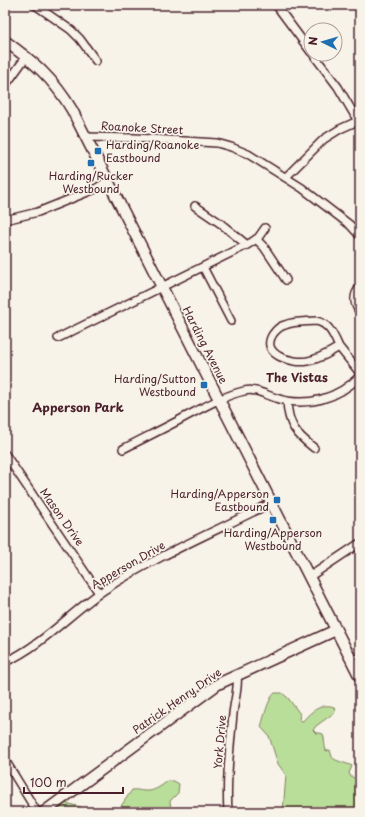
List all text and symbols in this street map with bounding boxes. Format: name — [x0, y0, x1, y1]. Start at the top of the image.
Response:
north arrow — [303, 22, 343, 62]
text: N — [304, 36, 321, 46]
street label: Roanoke Street — [100, 117, 184, 138]
place label: Harding/Roanoke Eastbound — [106, 136, 200, 166]
marker: Harding/Roanoke Eastbound — [93, 146, 103, 156]
marker: Harding/Rucker Westbound — [86, 158, 96, 168]
place label: Harding/Rucker Westbound — [49, 167, 134, 197]
street label: Harding Avenue — [179, 303, 232, 386]
district label: The Vistas — [266, 368, 328, 386]
place label: Harding/Sutton Westbound — [114, 370, 196, 400]
marker: Harding/Sutton Westbound — [199, 380, 209, 390]
district label: Apperson Park — [32, 398, 124, 416]
street label: Mason Drive — [36, 484, 89, 549]
place label: Harding/Apperson Eastbound — [171, 485, 269, 515]
marker: Harding/Apperson Eastbound — [272, 495, 282, 505]
marker: Harding/Apperson Westbound — [268, 515, 278, 525]
place label: Harding/Apperson Westbound — [224, 524, 322, 554]
street label: Apperson Drive — [87, 536, 168, 593]
street label: Patrick Henry Drive — [129, 664, 225, 738]
street label: York Drive — [209, 714, 230, 770]
scale bar — [24, 769, 123, 795]
text: 100 m — [30, 773, 67, 791]

